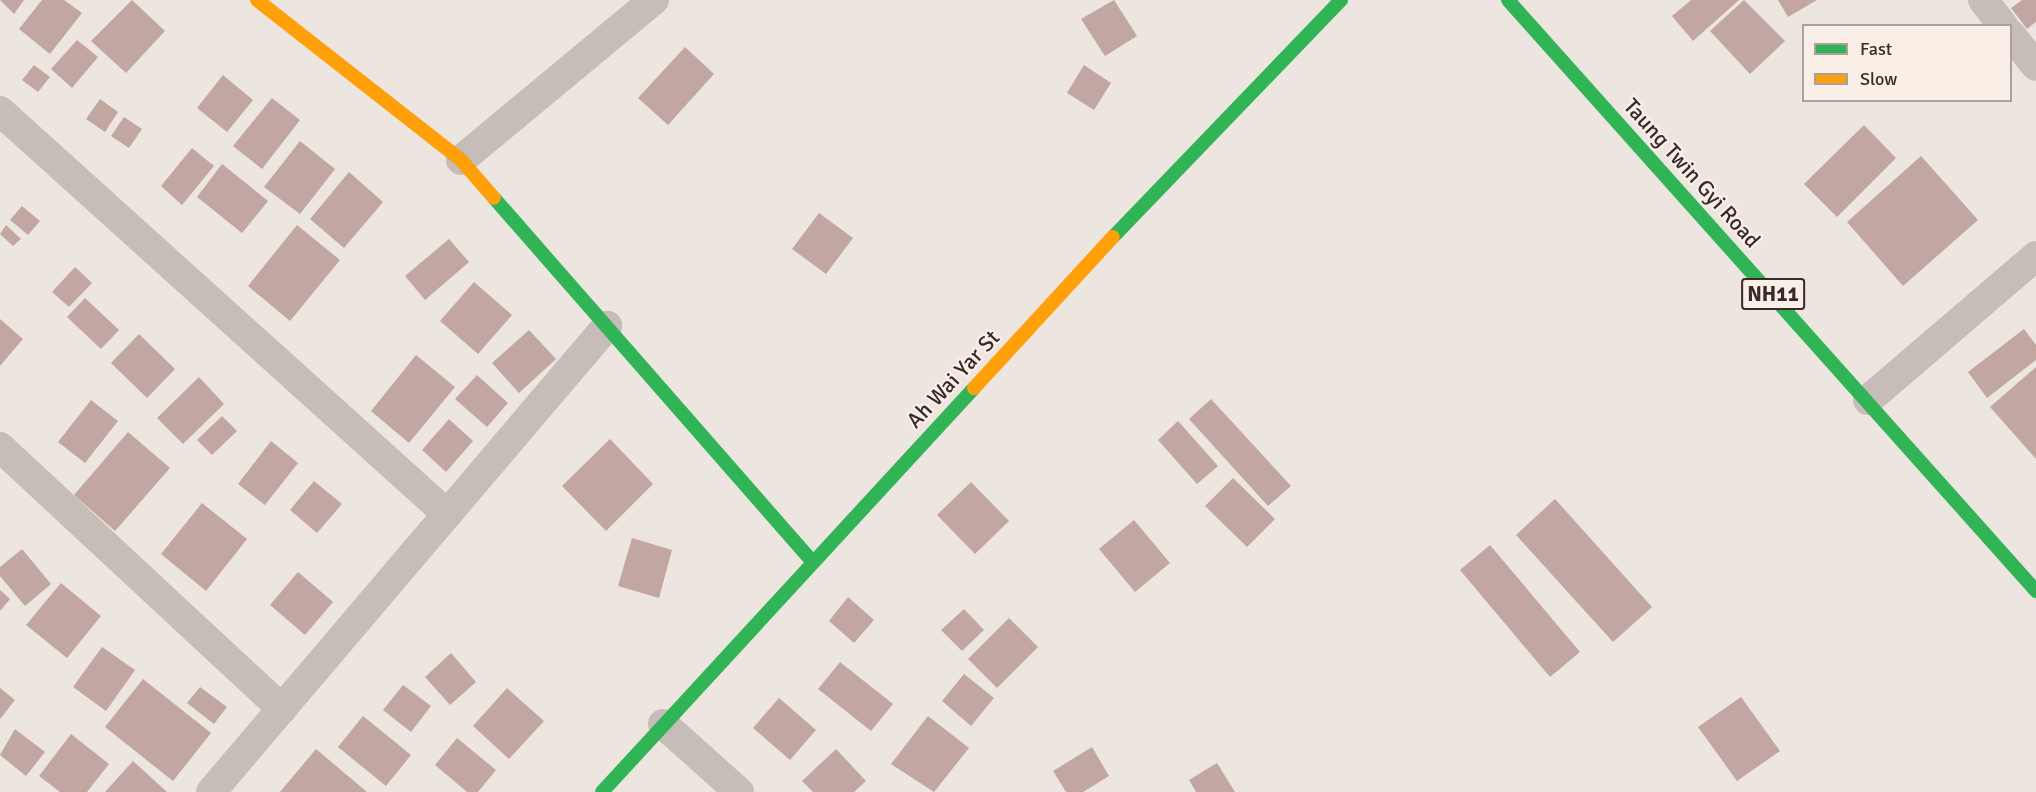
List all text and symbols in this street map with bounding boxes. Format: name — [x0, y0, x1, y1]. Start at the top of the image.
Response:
legend — [1802, 24, 2012, 102]
text: Fast — [1860, 38, 1892, 60]
text: Slow — [1860, 68, 1897, 90]
street label: Taung Twin Gyi Road — [1618, 93, 1766, 253]
road number: NH11 — [1740, 276, 1806, 312]
street label: Ah Wai Yar St — [901, 325, 1005, 433]

